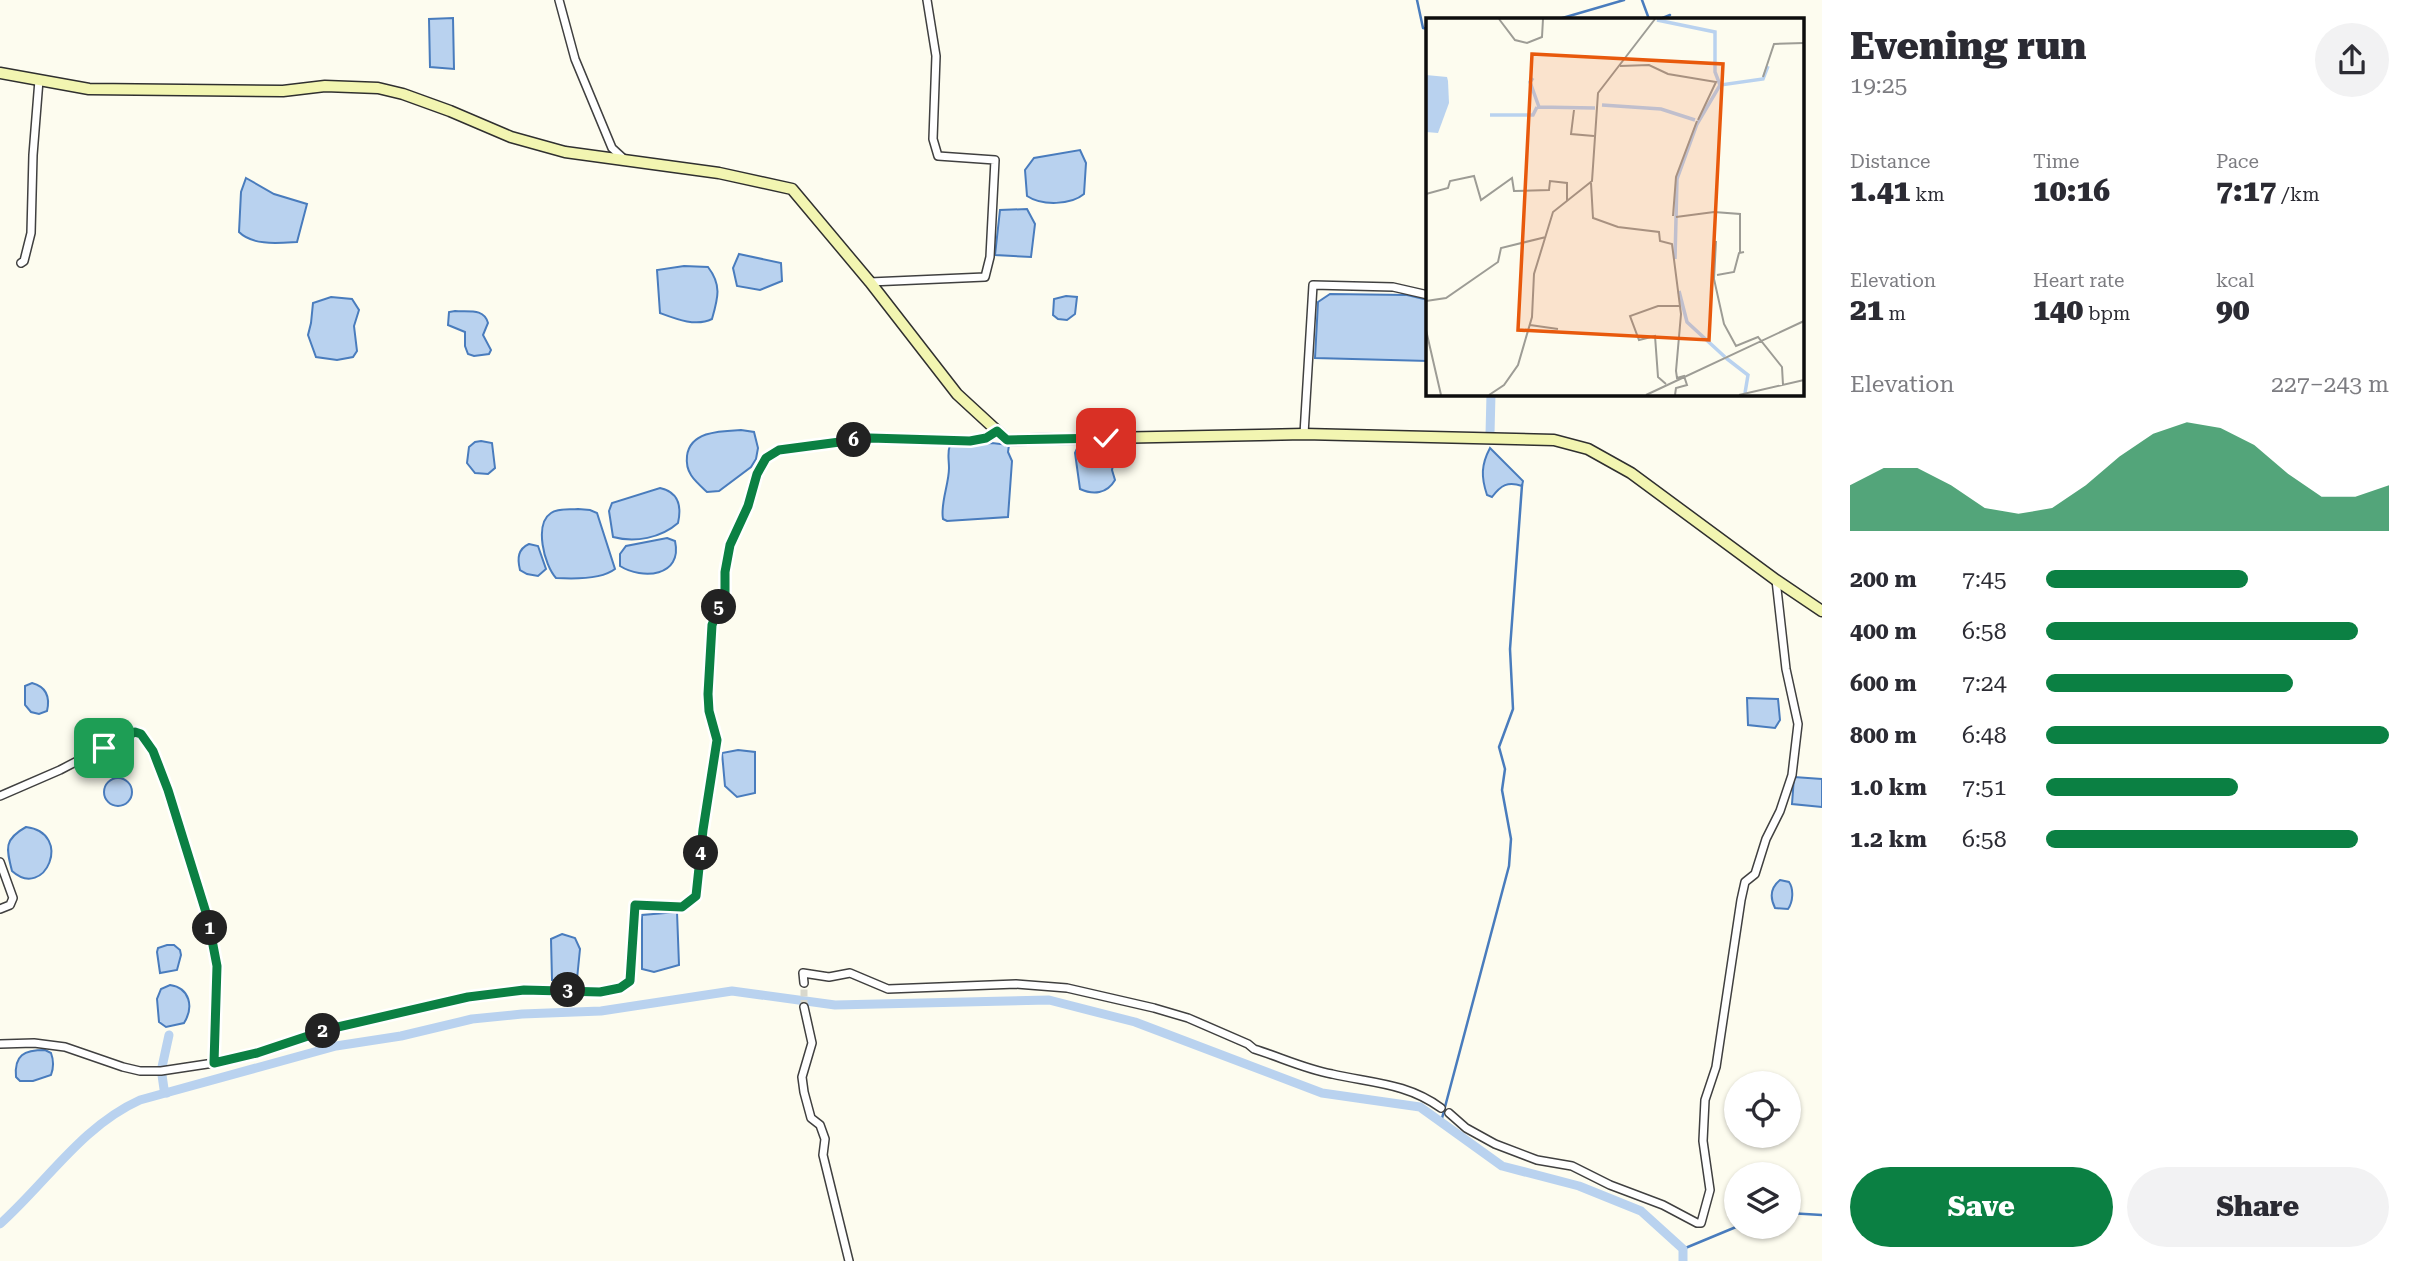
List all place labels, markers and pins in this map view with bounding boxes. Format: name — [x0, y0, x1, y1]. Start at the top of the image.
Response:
pin — [1076, 408, 1136, 468]
pin: 6 — [836, 422, 872, 458]
pin: 5 — [702, 590, 736, 624]
pin — [74, 718, 134, 778]
pin: 4 — [684, 836, 718, 870]
pin: 1 — [192, 911, 228, 946]
pin: 3 — [550, 972, 586, 1007]
pin: 2 — [306, 1014, 340, 1048]

